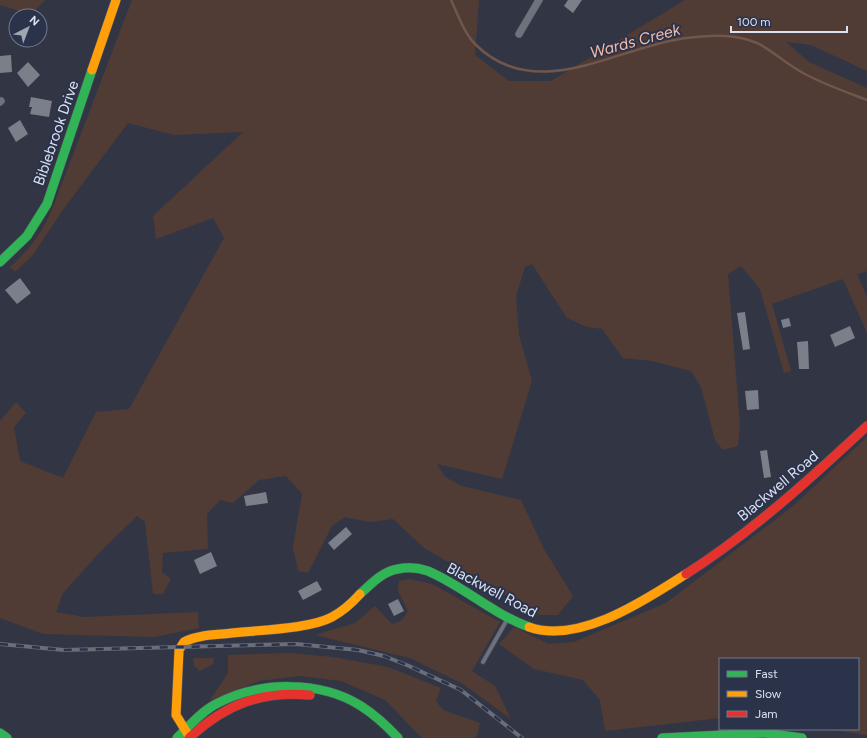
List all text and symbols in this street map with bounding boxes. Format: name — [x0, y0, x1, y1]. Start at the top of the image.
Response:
north arrow — [8, 8, 48, 48]
scale bar — [731, 8, 847, 34]
text: N — [27, 13, 42, 29]
text: 100 m — [737, 15, 771, 29]
water label: Wards Creek — [588, 20, 683, 62]
street label: Biblebrook Drive — [30, 78, 82, 188]
street label: Blackwell Road — [734, 447, 822, 525]
street label: Blackwell Road — [444, 559, 540, 621]
legend — [719, 658, 859, 730]
text: Fast — [755, 667, 778, 681]
text: Slow — [755, 687, 782, 701]
text: Jam — [755, 707, 778, 721]

